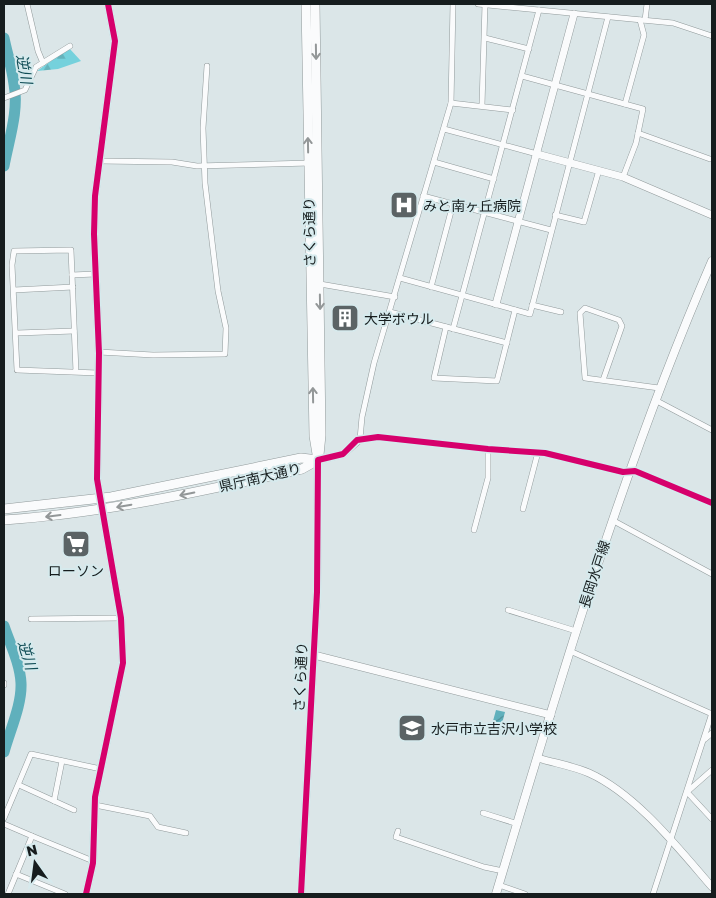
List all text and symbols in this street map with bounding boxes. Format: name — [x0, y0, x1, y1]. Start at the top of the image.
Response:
one-way arrow — [311, 44, 321, 60]
water label: 逆川 — [14, 53, 37, 87]
one-way arrow — [303, 137, 313, 153]
hospital icon: みと南ヶ丘病院 — [389, 190, 419, 220]
street label: さくら通り — [300, 197, 318, 267]
place label: みと南ヶ丘病院 — [423, 197, 521, 214]
one-way arrow — [315, 294, 325, 310]
building icon: 大学ボウル — [330, 303, 360, 333]
place label: 大学ボウル — [364, 310, 434, 327]
one-way arrow — [308, 387, 317, 403]
street label: 県庁南大通り — [217, 459, 303, 495]
one-way arrow — [179, 490, 195, 499]
one-way arrow — [116, 502, 132, 512]
one-way arrow — [45, 511, 61, 521]
supermarket icon: ローソン — [61, 529, 91, 559]
street label: 長岡水戸線 — [575, 538, 613, 610]
place label: ローソン — [48, 562, 104, 579]
water label: 逆川 — [15, 638, 42, 674]
street label: さくら通り — [290, 642, 310, 712]
school or university icon: 水戸市立吉沢小学校 — [397, 713, 427, 743]
place label: 水戸市立吉沢小学校 — [431, 720, 557, 737]
north arrow — [10, 838, 60, 888]
text: N — [25, 840, 39, 859]

